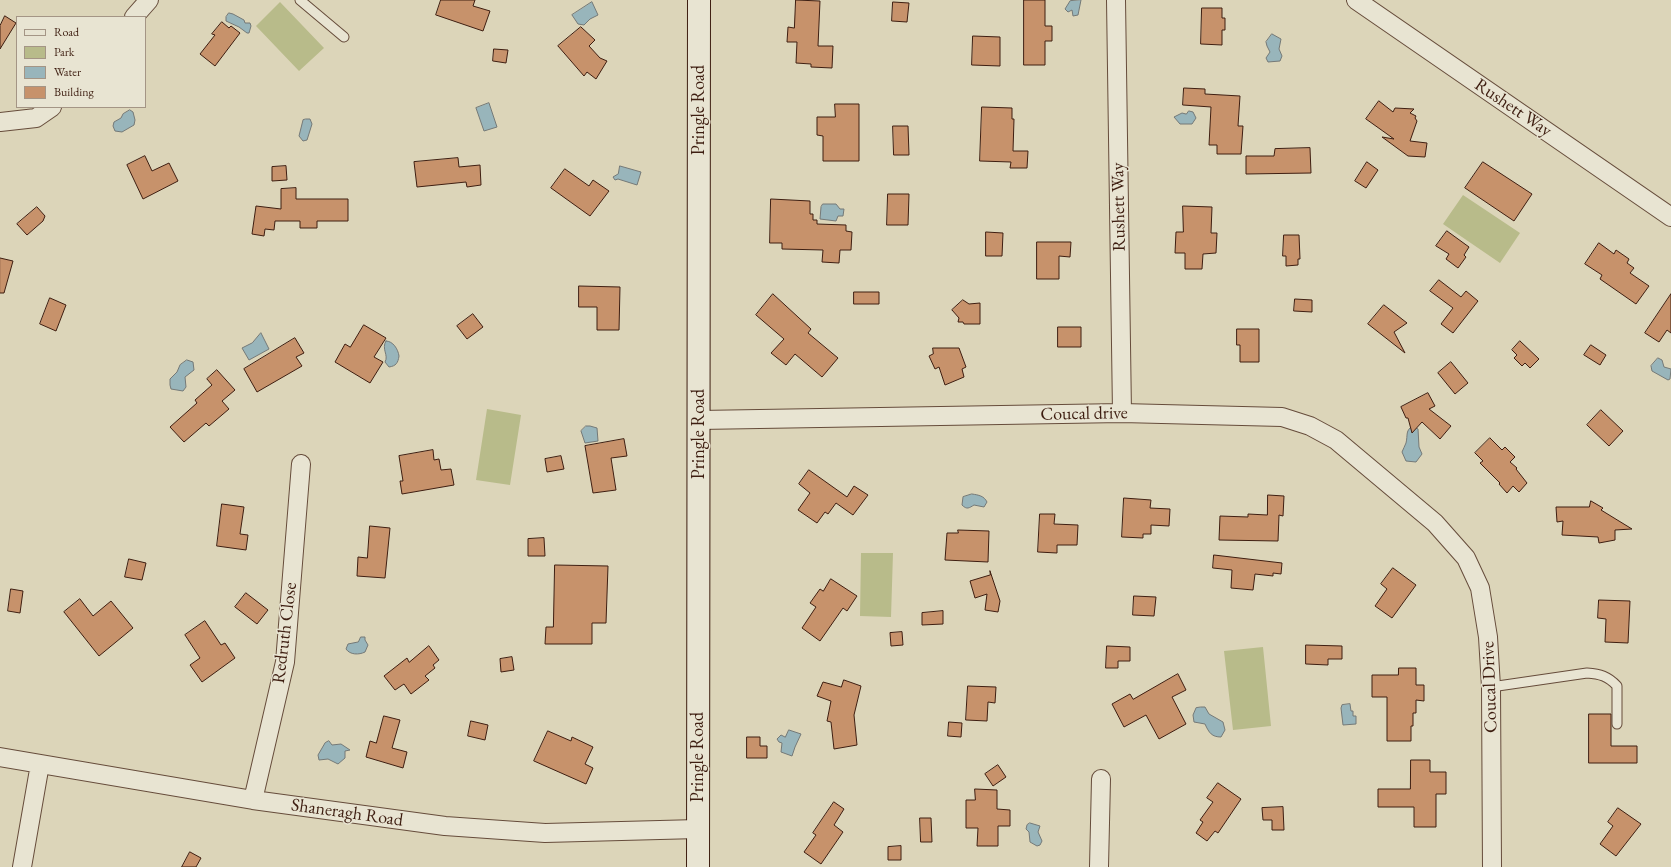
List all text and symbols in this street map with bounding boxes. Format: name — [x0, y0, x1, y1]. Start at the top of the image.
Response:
legend — [16, 16, 146, 108]
text: Road — [54, 24, 79, 40]
text: Park — [54, 44, 74, 60]
text: Water — [54, 64, 81, 80]
street label: Pringle Road — [688, 65, 710, 155]
street label: Rushett Way — [1470, 74, 1556, 142]
text: Building — [54, 84, 94, 100]
street label: Rushett Way — [1107, 162, 1131, 252]
street label: Pringle Road — [688, 389, 710, 479]
street label: Coucal drive — [1040, 402, 1128, 426]
street label: Redruth Close — [268, 581, 302, 685]
street label: Coucal Drive — [1478, 641, 1502, 733]
street label: Pringle Road — [687, 712, 709, 802]
street label: Shaneragh Road — [290, 794, 404, 832]

